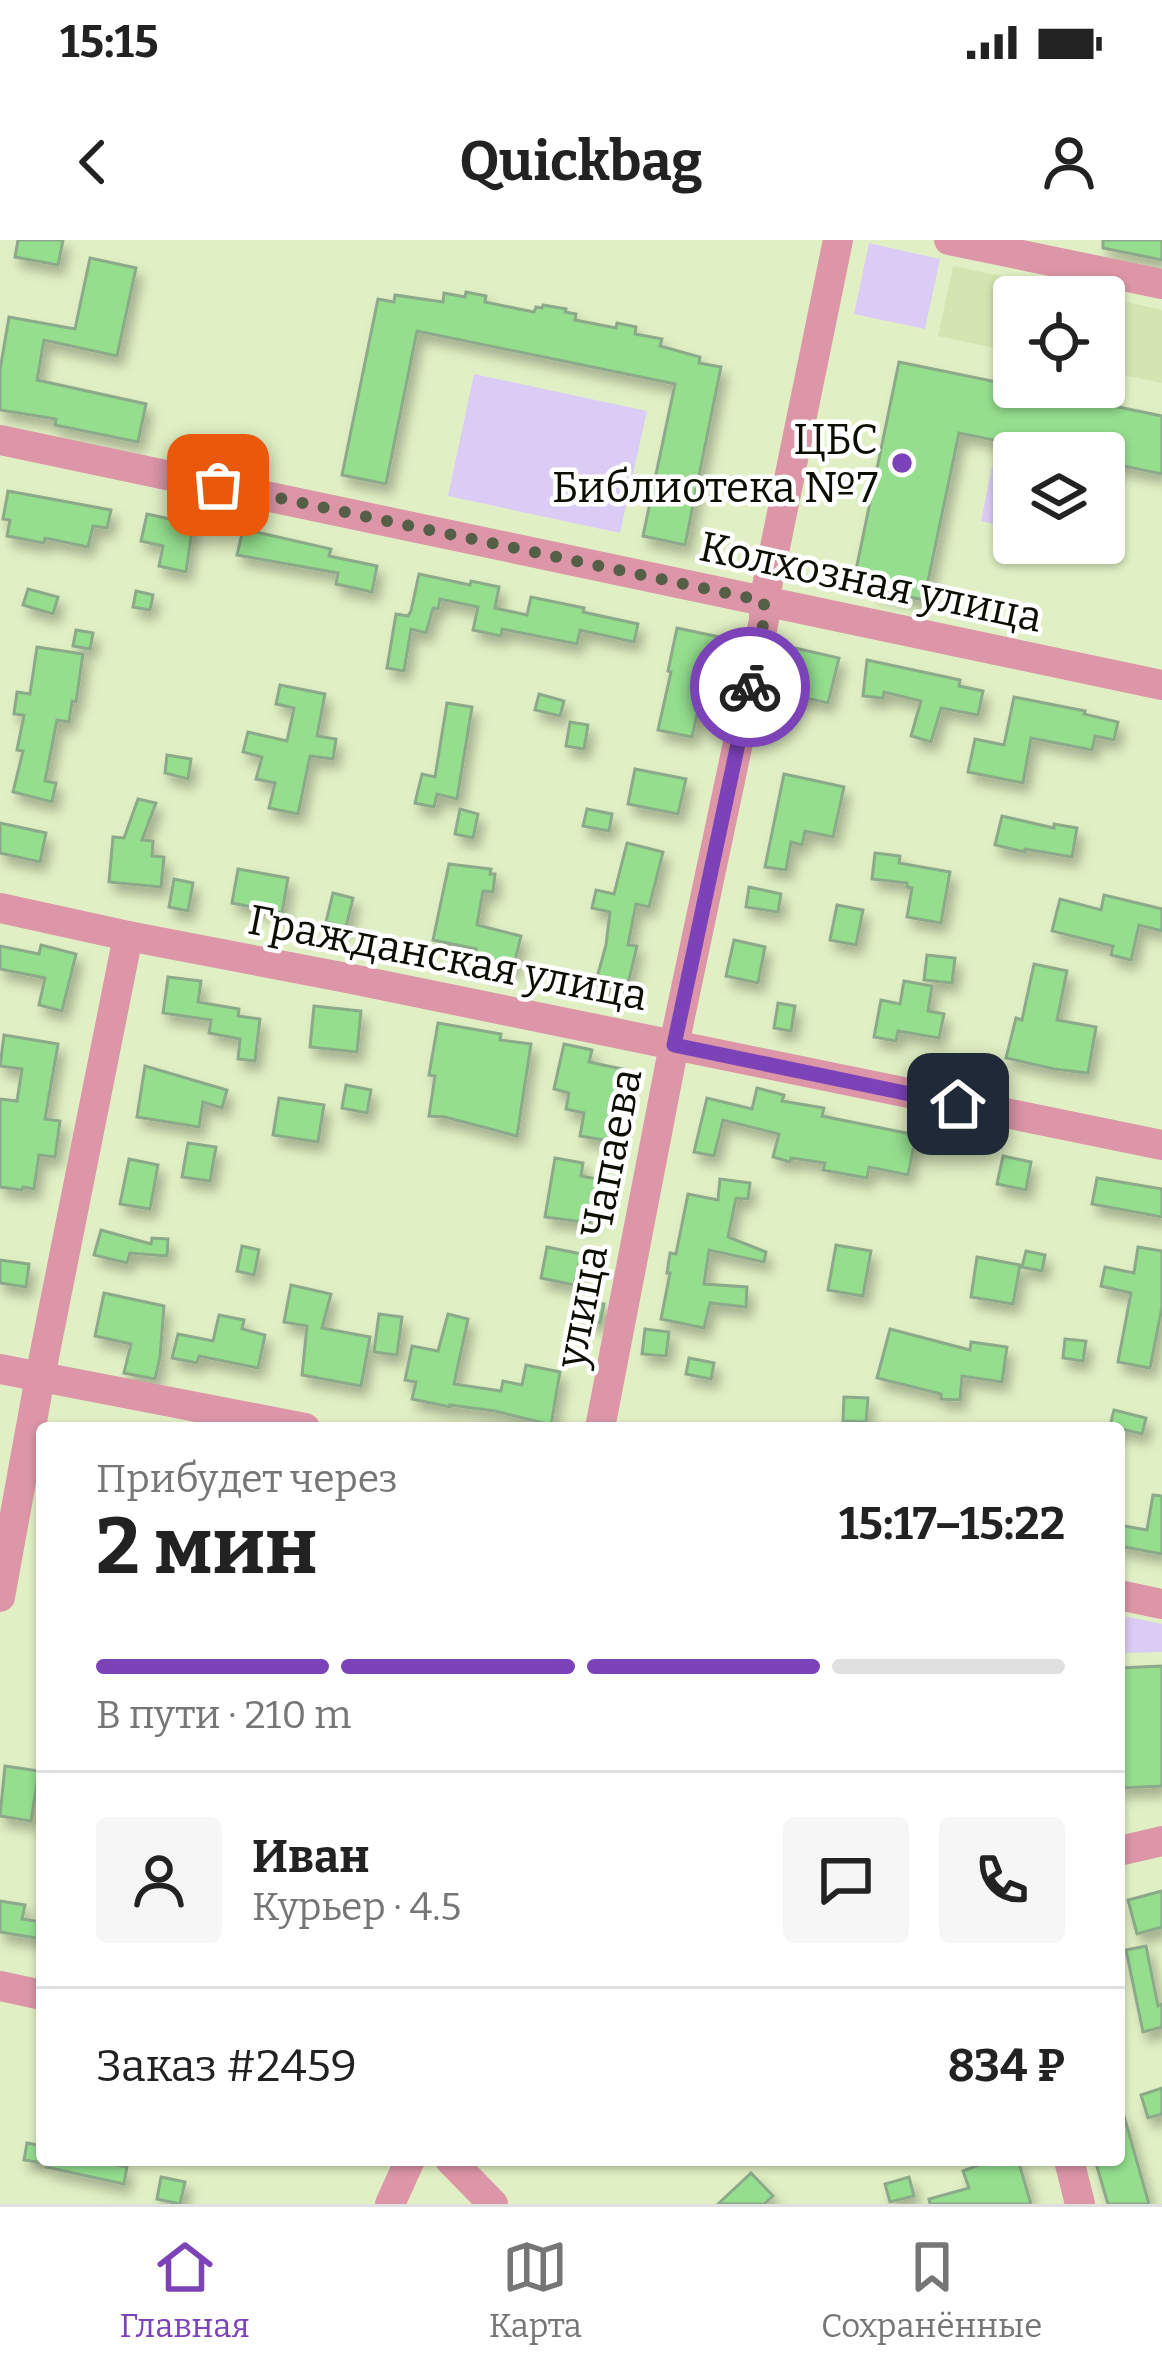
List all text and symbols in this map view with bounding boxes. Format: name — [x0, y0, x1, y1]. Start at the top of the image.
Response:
text: 15:15 — [60, 15, 159, 69]
icon: back — [60, 129, 126, 195]
icon: person — [1036, 129, 1102, 195]
text: Quickbag — [459, 130, 703, 194]
map controls — [993, 276, 1125, 564]
button: locate — [993, 276, 1125, 408]
place label: ЦБС Библиотека №7 — [552, 415, 878, 513]
button: layers — [993, 432, 1125, 564]
pin — [167, 434, 269, 536]
marker: ЦБС Библиотека №7 — [889, 450, 915, 476]
icon: bag — [185, 452, 251, 518]
street label: Колхозная улица — [695, 521, 1047, 643]
courier — [690, 627, 810, 747]
icon: bike — [717, 654, 783, 720]
street label: Гражданская улица — [244, 895, 651, 1021]
pin — [907, 1053, 1009, 1155]
street label: улица Чапаева — [545, 1064, 653, 1373]
icon: home — [925, 1071, 991, 1137]
text: Прибудет через — [96, 1456, 398, 1502]
text: 15:17–15:22 — [839, 1497, 1065, 1551]
text: 2 мин — [96, 1500, 317, 1594]
text: В пути · 210 m — [96, 1692, 351, 1738]
button: person — [96, 1817, 222, 1943]
button: chat — [783, 1817, 909, 1943]
button: phone — [939, 1817, 1065, 1943]
text: Иван — [252, 1830, 370, 1884]
text: Курьер · 4.5 — [252, 1884, 461, 1930]
text: Заказ #2459 — [96, 2039, 357, 2093]
text: 834 ₽ — [948, 2039, 1065, 2093]
tab: Главная — [120, 2234, 250, 2346]
tab: Карта — [489, 2234, 582, 2346]
tab: Сохранённые — [821, 2234, 1042, 2346]

